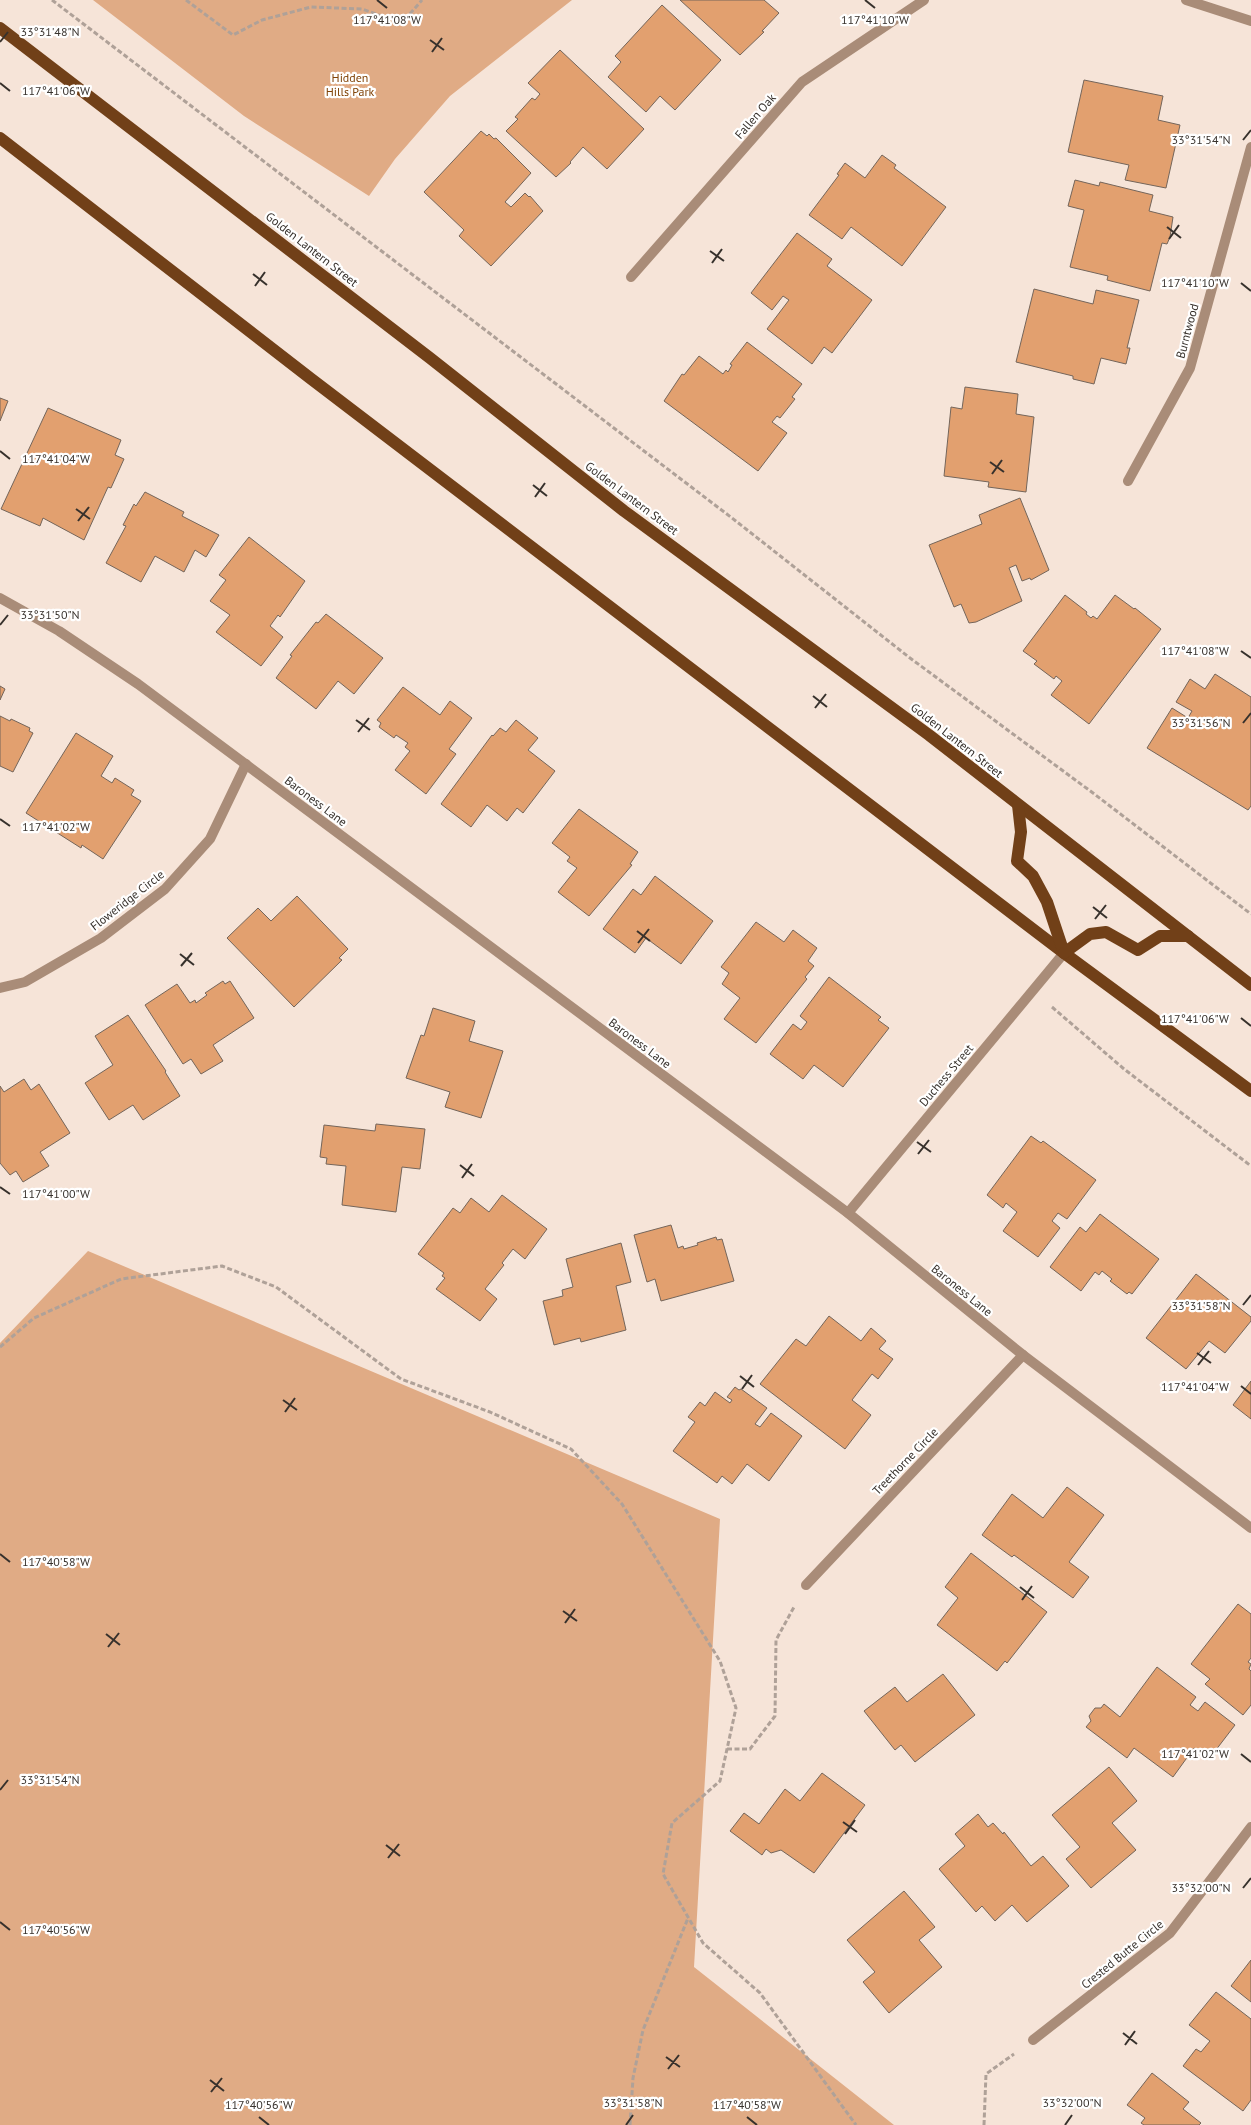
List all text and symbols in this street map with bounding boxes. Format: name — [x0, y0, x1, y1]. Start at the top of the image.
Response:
text: 117°41'08"W — [353, 12, 421, 27]
text: 117°41'10"W — [841, 12, 909, 27]
text: 33°31'48"N — [20, 24, 80, 39]
park label: Hidden Hills Park — [326, 70, 375, 99]
text: 117°41'06"W — [22, 83, 90, 98]
street label: Fallen Oak — [731, 90, 779, 142]
text: 33°31'54"N — [1171, 132, 1231, 147]
street label: Golden Lantern Street — [263, 208, 361, 290]
text: 117°41'10"W — [1161, 275, 1229, 290]
street label: Burntwood — [1172, 302, 1202, 360]
text: 117°41'04"W — [22, 451, 90, 466]
street label: Golden Lantern Street — [583, 458, 681, 538]
text: 33°31'50"N — [20, 607, 80, 622]
text: 117°41'08"W — [1161, 643, 1229, 658]
street label: Golden Lantern Street — [908, 699, 1006, 781]
text: 33°31'56"N — [1171, 715, 1231, 730]
street label: Baroness Lane — [282, 773, 350, 829]
text: 117°41'02"W — [22, 819, 90, 834]
street label: Floweridge Circle — [87, 867, 167, 933]
text: 117°41'06"W — [1161, 1011, 1229, 1026]
street label: Baroness Lane — [606, 1015, 674, 1071]
street label: Duchess Street — [916, 1041, 976, 1109]
text: 117°41'00"W — [22, 1186, 90, 1201]
street label: Baroness Lane — [929, 1261, 995, 1319]
text: 33°31'58"N — [1171, 1298, 1231, 1313]
text: 117°41'04"W — [1161, 1379, 1229, 1394]
street label: Treethorne Circle — [869, 1424, 941, 1498]
text: 117°40'58"W — [22, 1554, 90, 1569]
text: 117°41'02"W — [1161, 1746, 1229, 1761]
text: 33°31'54"N — [20, 1772, 80, 1787]
text: 33°32'00"N — [1171, 1880, 1231, 1895]
street label: Crested Butte Circle — [1078, 1916, 1166, 1992]
text: 117°40'56"W — [22, 1922, 90, 1937]
text: 33°31'58"N — [603, 2095, 663, 2110]
text: 33°32'00"N — [1042, 2095, 1102, 2110]
text: 117°40'56"W — [225, 2097, 293, 2112]
text: 117°40'58"W — [713, 2097, 781, 2112]

